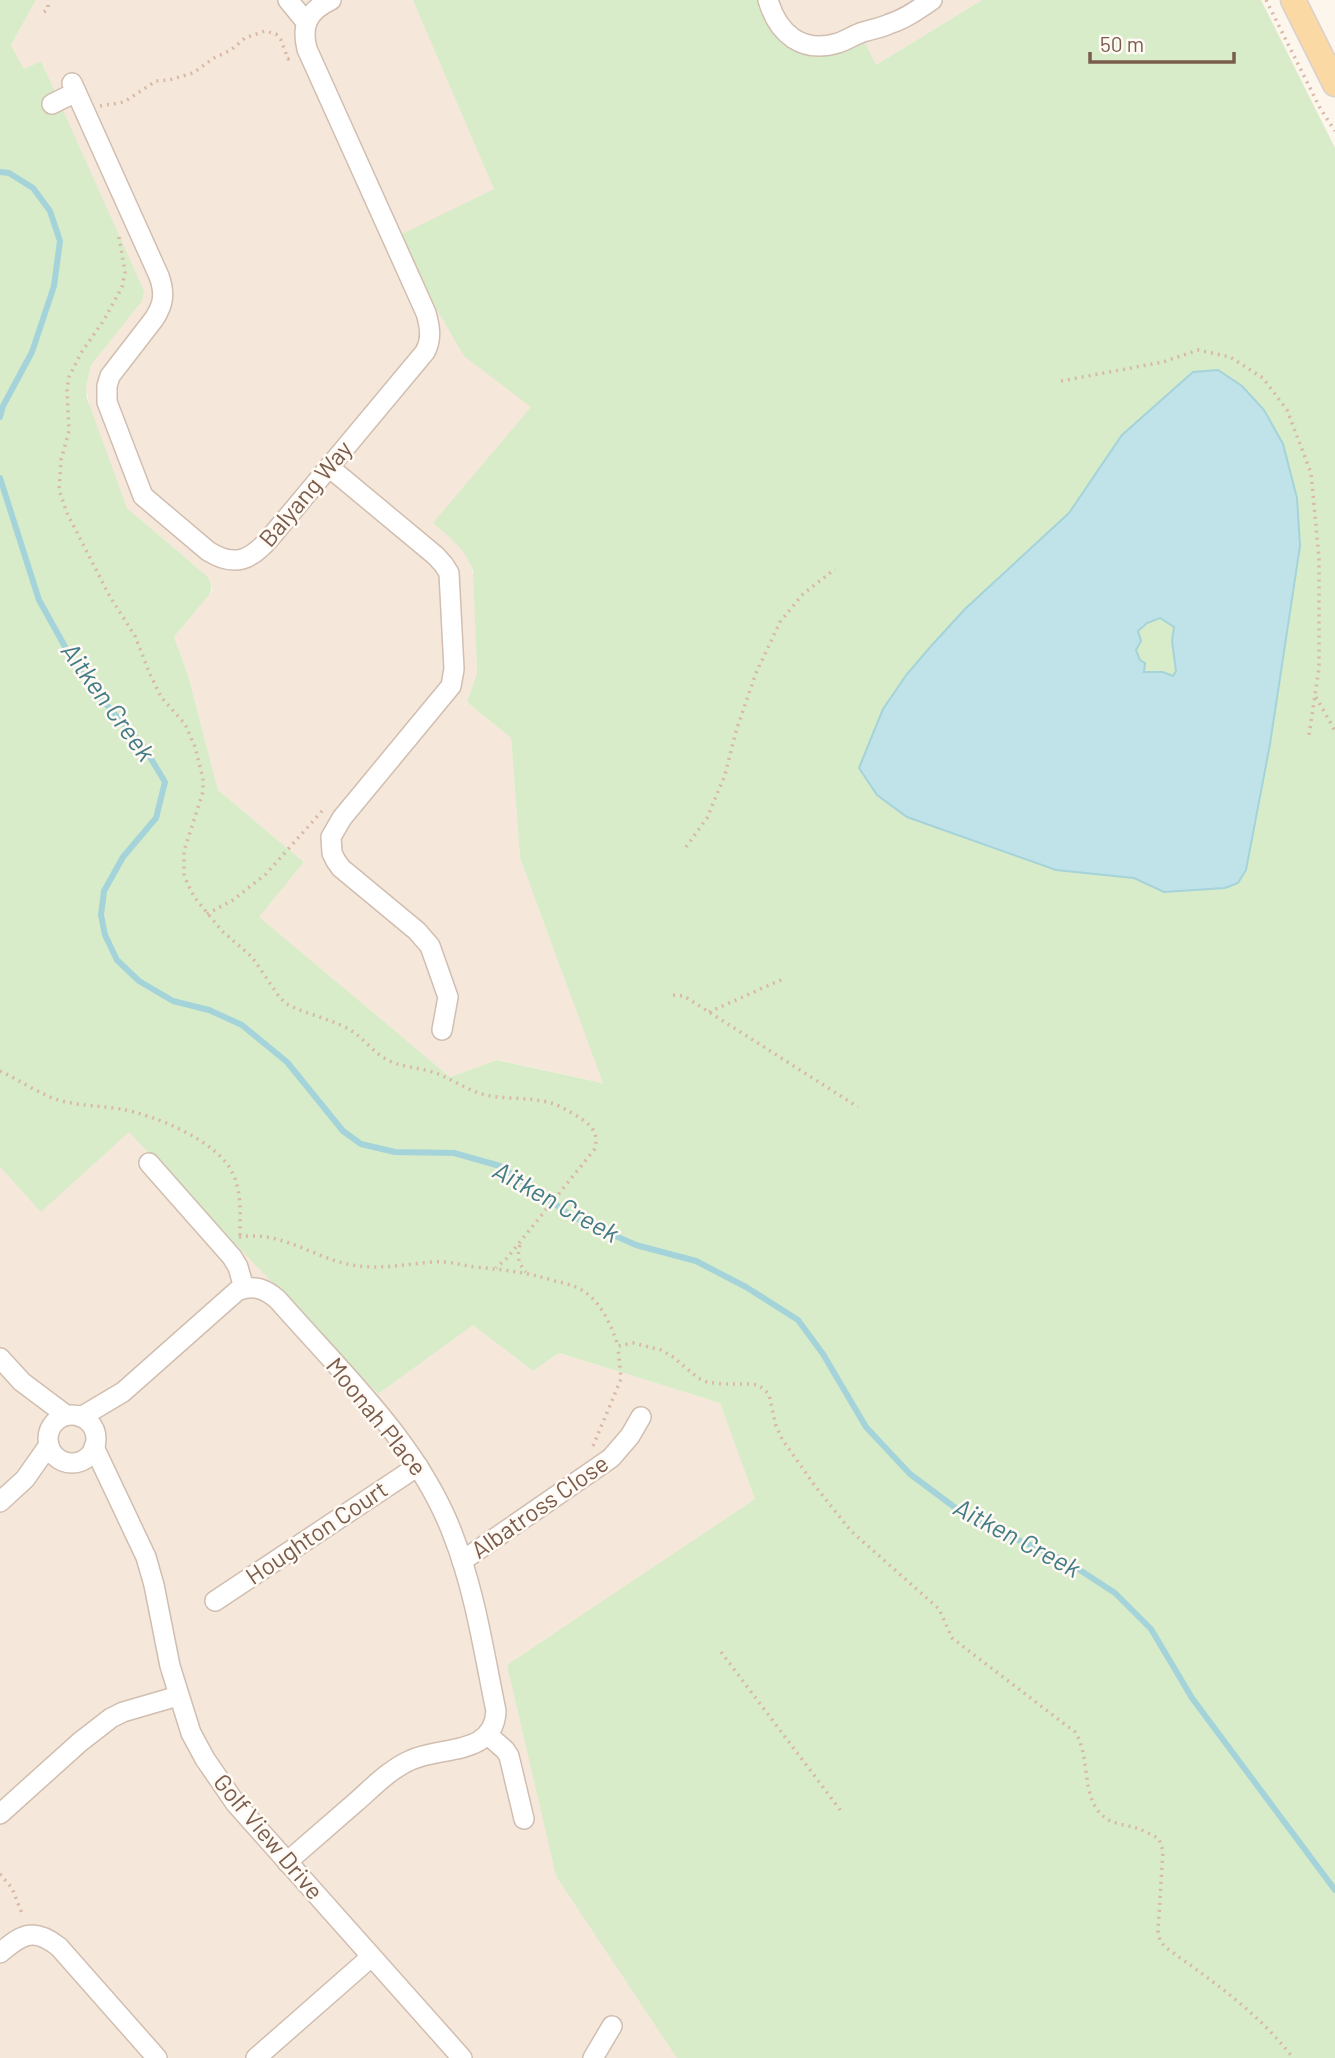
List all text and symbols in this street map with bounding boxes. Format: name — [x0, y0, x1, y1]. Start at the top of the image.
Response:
scale bar — [1090, 21, 1234, 65]
text: 50 m — [1100, 31, 1144, 56]
street label: Balyang Way — [252, 434, 358, 552]
water label: Aitken Creek — [56, 636, 163, 767]
water label: Aitken Creek — [488, 1153, 625, 1248]
street label: Moonah Place — [321, 1351, 434, 1481]
street label: Albatross Close — [465, 1448, 613, 1564]
street label: Houghton Court — [240, 1474, 393, 1590]
water label: Aitken Creek — [949, 1490, 1087, 1583]
street label: Golf View Drive — [208, 1767, 330, 1905]

